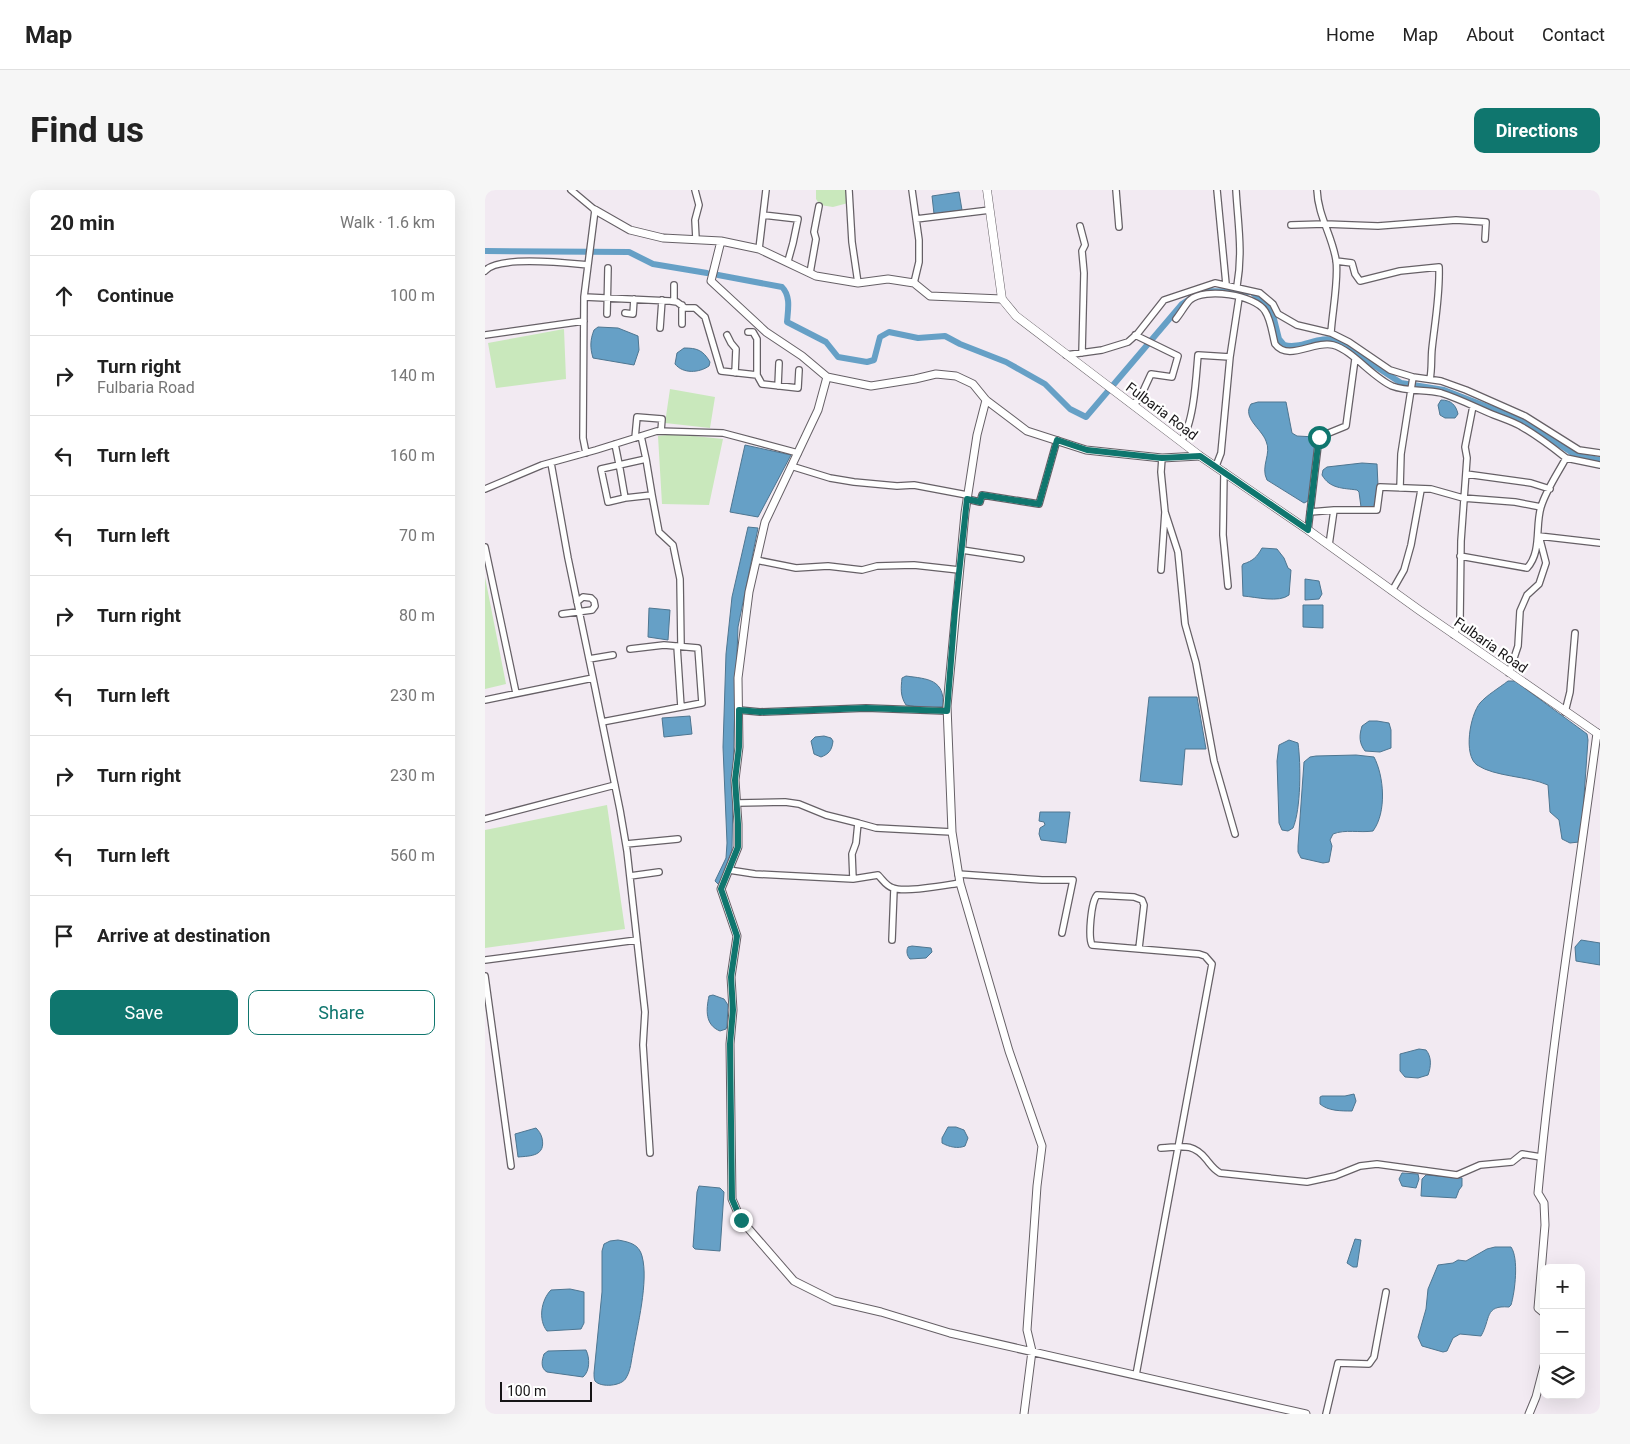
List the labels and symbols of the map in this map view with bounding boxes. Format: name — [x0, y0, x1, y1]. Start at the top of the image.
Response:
street label: Fulbaria Road — [1123, 379, 1201, 443]
route start — [1308, 426, 1331, 449]
street label: Fulbaria Road — [1451, 614, 1531, 676]
route end — [730, 1209, 753, 1232]
scale bar — [500, 1379, 593, 1402]

